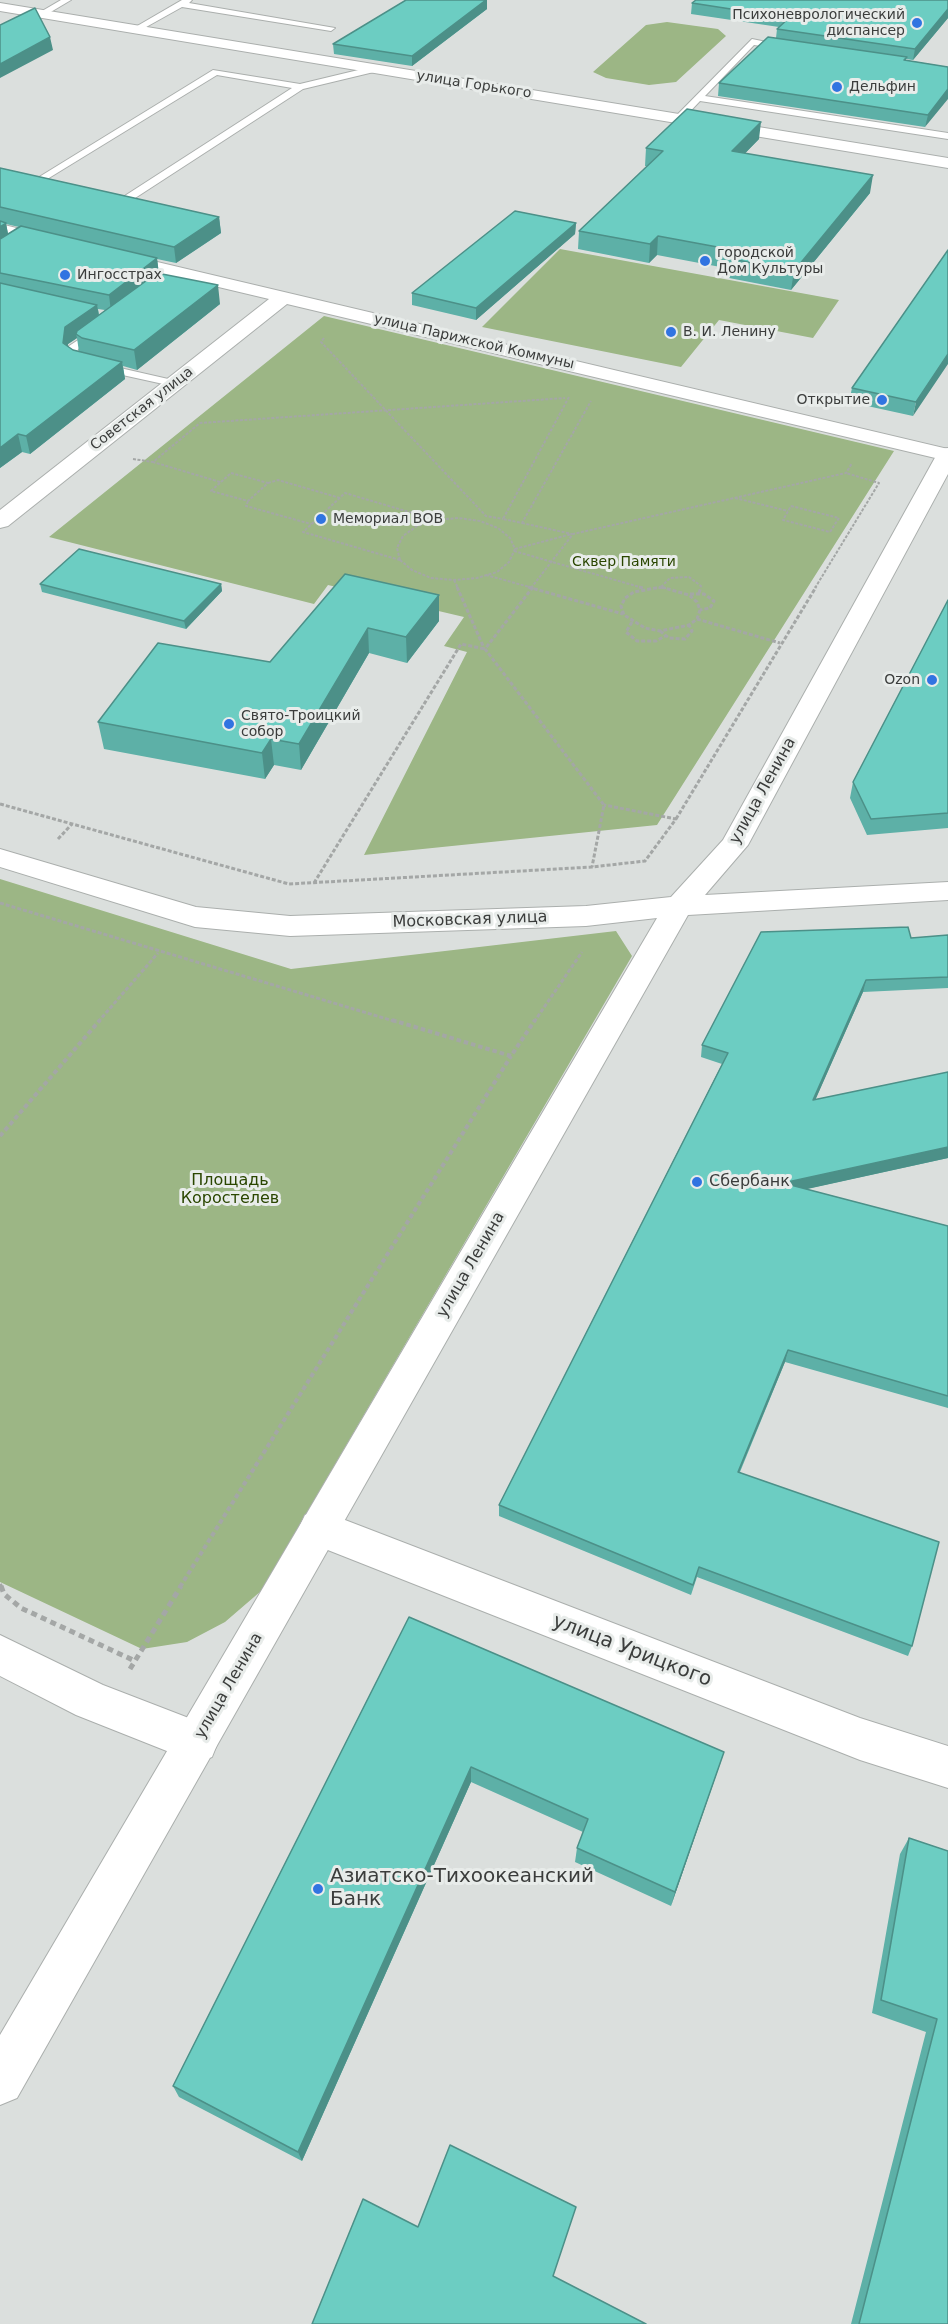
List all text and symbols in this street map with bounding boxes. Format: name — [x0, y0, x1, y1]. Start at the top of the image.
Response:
place label: Психоневрологический диспансер — [732, 7, 905, 40]
marker: Психоневрологический диспансер — [910, 16, 924, 30]
street label: улица Горького — [415, 68, 533, 102]
place label: Дельфин — [849, 79, 916, 95]
marker: Дельфин — [830, 80, 844, 94]
place label: городской Дом Культуры — [717, 245, 823, 278]
marker: городской Дом Культуры — [698, 254, 712, 268]
place label: Ингосстрах — [77, 267, 162, 283]
marker: Ингосстрах — [58, 268, 72, 282]
street label: улица Парижской Коммуны — [372, 311, 576, 373]
place label: В. И. Ленину — [683, 324, 776, 340]
marker: В. И. Ленину — [664, 325, 678, 339]
street label: Советская улица — [87, 364, 197, 454]
place label: Открытие — [797, 392, 870, 408]
marker: Открытие — [875, 393, 889, 407]
place label: Мемориал ВОВ — [333, 511, 443, 527]
marker: Мемориал ВОВ — [314, 512, 328, 526]
park label: Сквер Памяти — [572, 554, 676, 570]
place label: Ozon — [884, 672, 920, 688]
marker: Ozon — [925, 673, 939, 687]
place label: Свято-Троицкий собор — [241, 708, 361, 740]
marker: Свято-Троицкий собор — [222, 717, 236, 731]
street label: улица Ленина — [726, 734, 800, 848]
street label: Московская улица — [392, 908, 548, 932]
park label: Площадь Коростелев — [181, 1171, 279, 1209]
place label: Сбербанк — [709, 1172, 790, 1192]
marker: Сбербанк — [690, 1175, 704, 1189]
street label: улица Ленина — [433, 1209, 509, 1321]
street label: улица Урицкого — [549, 1610, 715, 1692]
street label: улица Ленина — [191, 1630, 267, 1742]
place label: Азиатско-Тихоокеанский Банк — [330, 1865, 594, 1912]
marker: Азиатско-Тихоокеанский Банк — [311, 1882, 325, 1896]

